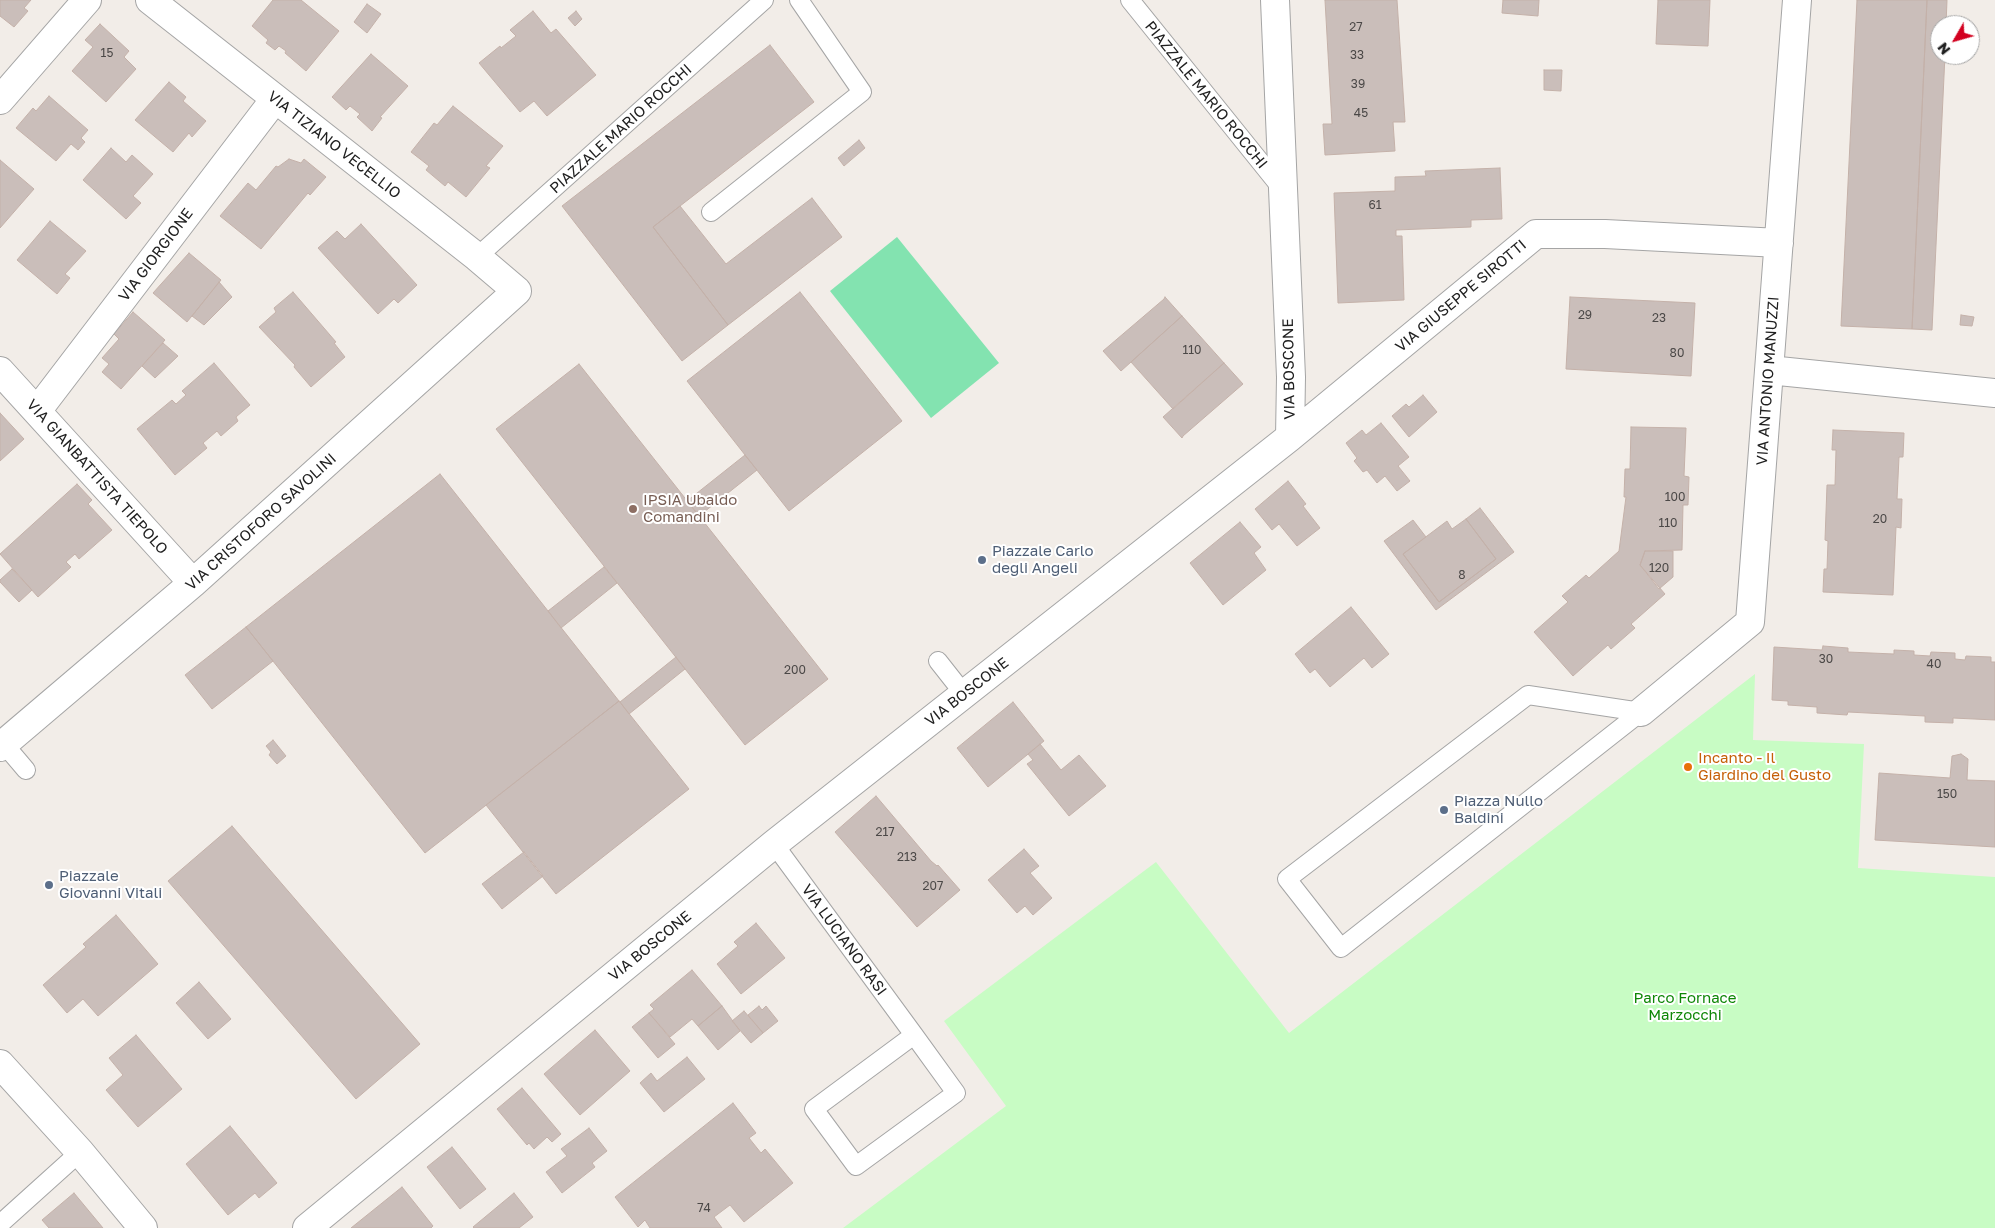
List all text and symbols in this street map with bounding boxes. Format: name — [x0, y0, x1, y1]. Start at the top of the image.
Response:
north arrow — [1930, 15, 1980, 65]
street label: PIAZZALE MARIO ROCCHI — [1141, 18, 1271, 172]
house number: 27 — [1349, 20, 1363, 34]
text: N — [1934, 40, 1954, 58]
house number: 15 — [101, 46, 113, 60]
house number: 33 — [1350, 48, 1364, 62]
street label: PIAZZALE MARIO ROCCHI — [546, 60, 696, 198]
house number: 39 — [1351, 77, 1365, 91]
street label: VIA TIZIANO VECELLIO — [264, 87, 404, 203]
house number: 45 — [1354, 106, 1368, 120]
house number: 61 — [1368, 198, 1382, 212]
street label: VIA GIORGIONE — [115, 205, 197, 305]
street label: VIA GIUSEPPE SIROTTI — [1392, 236, 1530, 356]
street label: VIA ANTONIO MANUZZI — [1753, 296, 1783, 466]
house number: 29 — [1578, 308, 1592, 322]
house number: 23 — [1652, 311, 1666, 325]
street label: VIA BOSCONE — [1279, 318, 1299, 420]
house number: 110 — [1182, 343, 1202, 357]
house number: 80 — [1670, 346, 1684, 360]
street label: VIA GIANBATTISTA TIEPOLO — [23, 396, 171, 558]
street label: VIA CRISTOFORO SAVOLINI — [182, 450, 340, 594]
house number: 100 — [1665, 490, 1685, 504]
place label: IPSIA Ubaldo Comandini — [643, 491, 737, 526]
marker: IPSIA Ubaldo Comandini — [627, 503, 639, 515]
house number: 20 — [1873, 512, 1887, 526]
house number: 110 — [1658, 516, 1678, 530]
place label: Piazzale Carlo degli Angeli — [992, 542, 1094, 577]
marker: Piazzale Carlo degli Angeli — [976, 554, 988, 566]
house number: 120 — [1649, 561, 1669, 575]
house number: 8 — [1458, 568, 1466, 582]
house number: 30 — [1819, 652, 1833, 666]
street label: VIA BOSCONE — [922, 654, 1012, 730]
house number: 40 — [1927, 657, 1941, 671]
house number: 200 — [784, 663, 806, 677]
place label: Incanto - Il Giardino del Gusto — [1698, 749, 1831, 784]
marker: Incanto - Il Giardino del Gusto — [1682, 761, 1694, 773]
house number: 150 — [1937, 787, 1957, 801]
place label: Piazza Nullo Baldini — [1454, 792, 1543, 827]
marker: Piazza Nullo Baldini — [1438, 804, 1450, 816]
house number: 217 — [875, 825, 895, 839]
house number: 213 — [897, 850, 917, 864]
place label: Piazzale Giovanni Vitali — [59, 867, 162, 902]
marker: Piazzale Giovanni Vitali — [43, 879, 55, 891]
house number: 207 — [923, 879, 943, 893]
street label: VIA LUCIANO RASI — [798, 881, 890, 999]
street label: VIA BOSCONE — [605, 907, 695, 985]
park label: Parco Fornace Marzocchi — [1634, 989, 1736, 1024]
house number: 74 — [697, 1201, 711, 1215]

